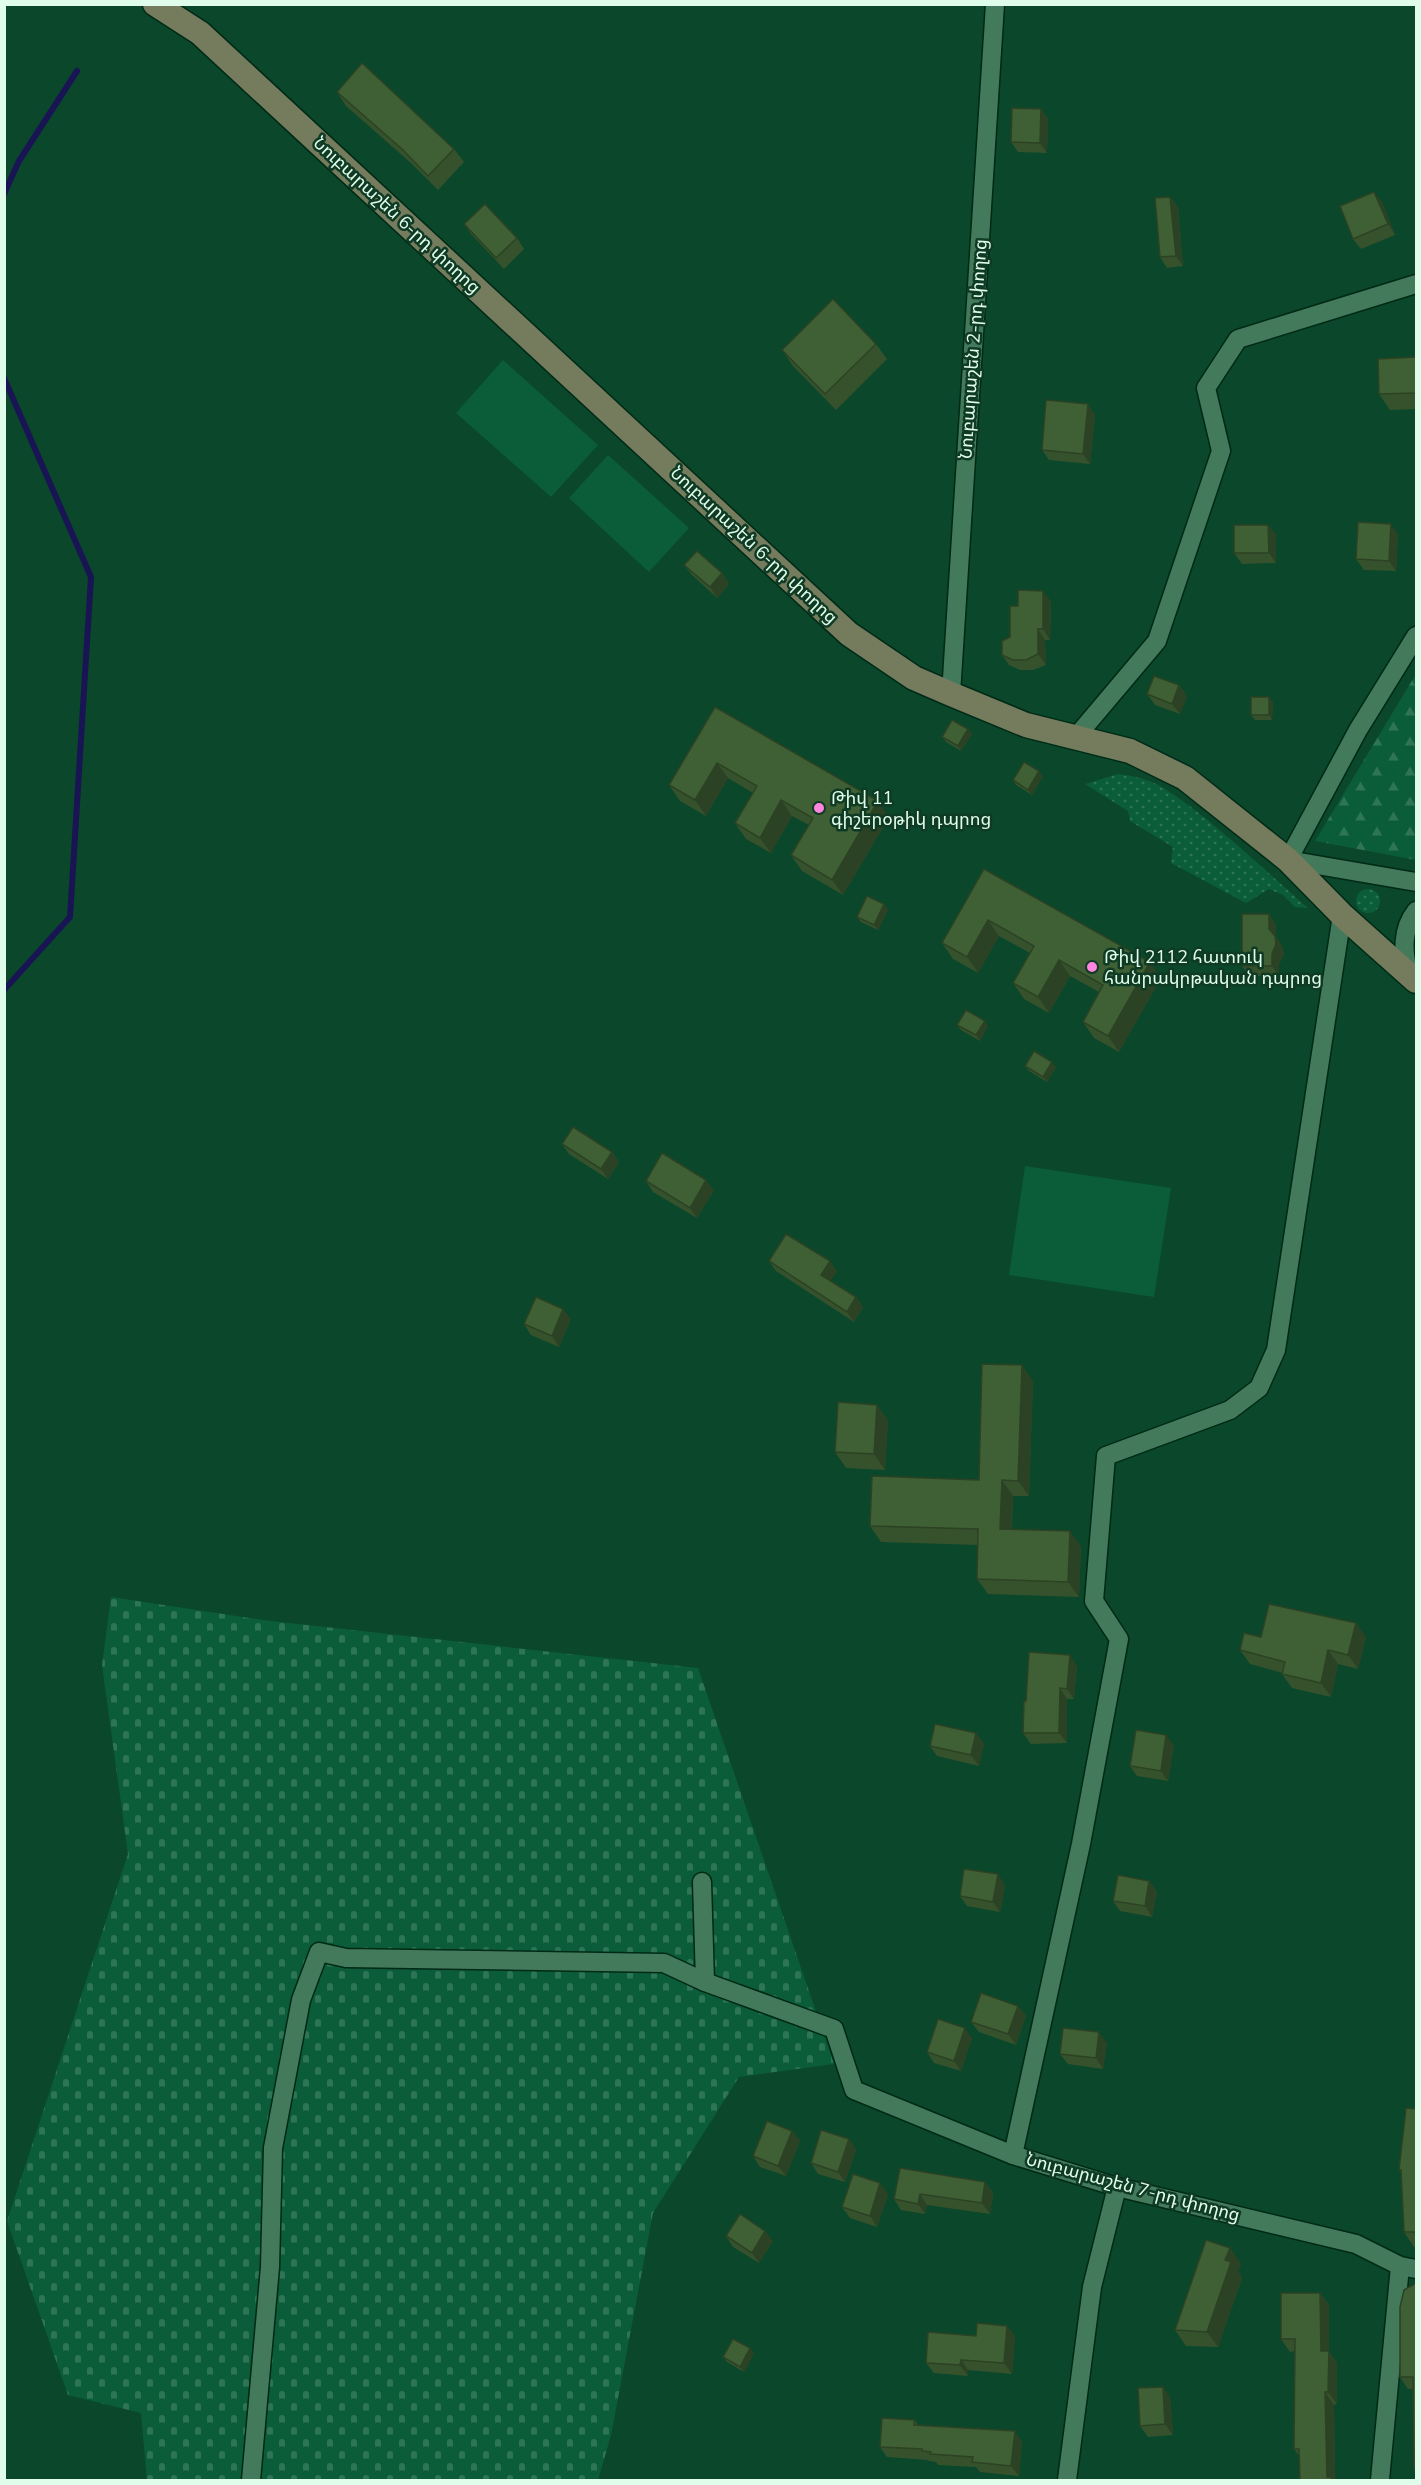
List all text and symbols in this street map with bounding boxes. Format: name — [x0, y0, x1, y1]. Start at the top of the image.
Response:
street label: Նուբարաշեն 6-րդ փողոց — [308, 131, 486, 299]
street label: Նուբարաշեն 2-րդ փողոց — [953, 238, 993, 460]
street label: Նուբարաշեն 6-րդ փողոց — [665, 461, 843, 629]
place label: Թիվ 11 գիշերօթիկ դպրոց — [831, 786, 991, 831]
marker: Թիվ 11 գիշերօթիկ դպրոց — [812, 801, 826, 815]
place label: Թիվ 2112 հատուկ հանրակրթական դպրոց — [1104, 945, 1322, 990]
marker: Թիվ 2112 հատուկ հանրակրթական դպրոց — [1085, 960, 1099, 974]
street label: Նուբարաշեն 7-րդ փողոց — [1023, 2147, 1243, 2227]

